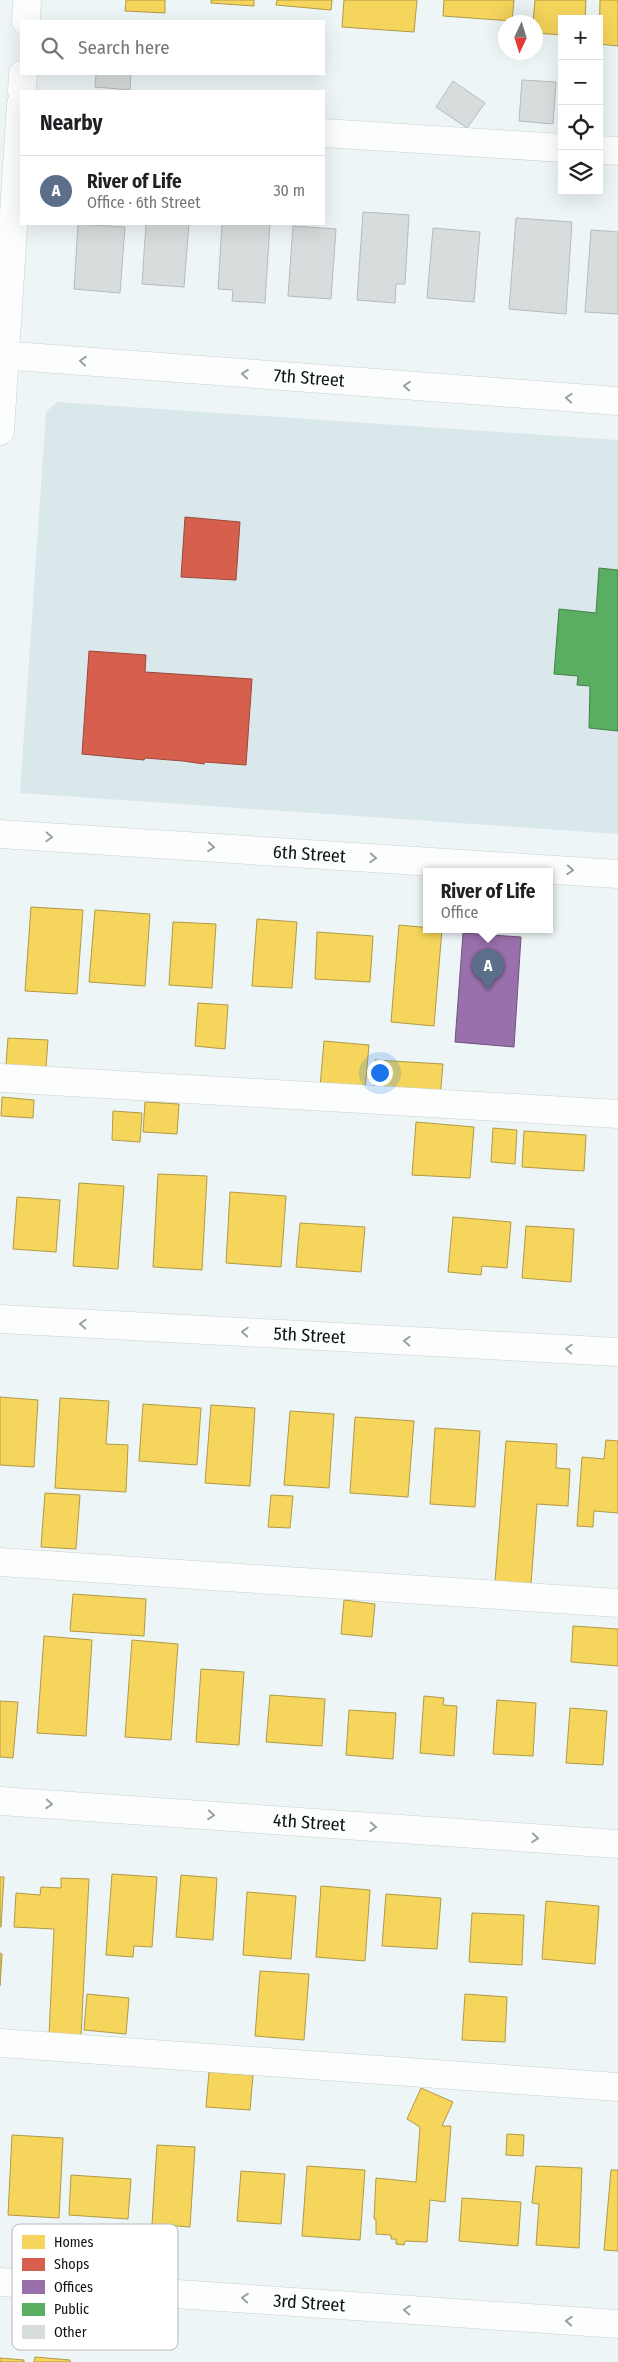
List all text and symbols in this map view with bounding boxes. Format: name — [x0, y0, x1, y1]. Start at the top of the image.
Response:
north arrow — [498, 15, 543, 60]
map controls — [558, 15, 603, 195]
button: + — [558, 15, 603, 60]
search box — [20, 20, 325, 75]
icon: search — [38, 34, 66, 62]
text: Search here — [78, 36, 170, 59]
button: − — [558, 60, 603, 105]
button: locate — [558, 105, 603, 150]
text: Nearby — [40, 110, 102, 136]
button: layers — [558, 150, 603, 195]
text: River of Life — [87, 170, 182, 193]
text: A — [52, 181, 60, 200]
text: 30 m — [273, 181, 305, 200]
text: Office · 6th Street — [87, 193, 200, 212]
one-way arrow — [79, 356, 87, 367]
street label: 7th Street — [273, 364, 346, 392]
one-way arrow — [241, 368, 249, 379]
one-way arrow — [403, 381, 411, 392]
one-way arrow — [565, 393, 573, 404]
one-way arrow — [45, 831, 53, 842]
street label: 6th Street — [272, 841, 347, 867]
one-way arrow — [207, 842, 215, 853]
one-way arrow — [369, 852, 377, 863]
one-way arrow — [566, 865, 574, 876]
popup — [423, 868, 553, 933]
text: River of Life — [441, 880, 535, 903]
text: Office — [441, 903, 478, 922]
pin: A — [472, 949, 504, 990]
your location — [367, 1060, 393, 1086]
one-way arrow — [78, 1318, 86, 1329]
street label: 5th Street — [273, 1323, 346, 1348]
one-way arrow — [241, 1327, 249, 1338]
one-way arrow — [403, 1335, 411, 1346]
one-way arrow — [565, 1344, 573, 1355]
one-way arrow — [45, 1799, 53, 1810]
street label: 4th Street — [272, 1809, 346, 1836]
one-way arrow — [207, 1810, 215, 1821]
one-way arrow — [369, 1821, 377, 1832]
one-way arrow — [531, 1832, 539, 1843]
legend — [12, 2224, 178, 2350]
text: Homes — [54, 2234, 94, 2251]
text: Shops — [54, 2256, 89, 2273]
text: Offices — [54, 2279, 93, 2296]
street label: 3rd Street — [273, 2290, 346, 2316]
one-way arrow — [241, 2293, 249, 2304]
text: Public — [54, 2301, 89, 2318]
one-way arrow — [403, 2304, 411, 2315]
one-way arrow — [565, 2315, 573, 2326]
text: Other — [54, 2324, 87, 2341]

